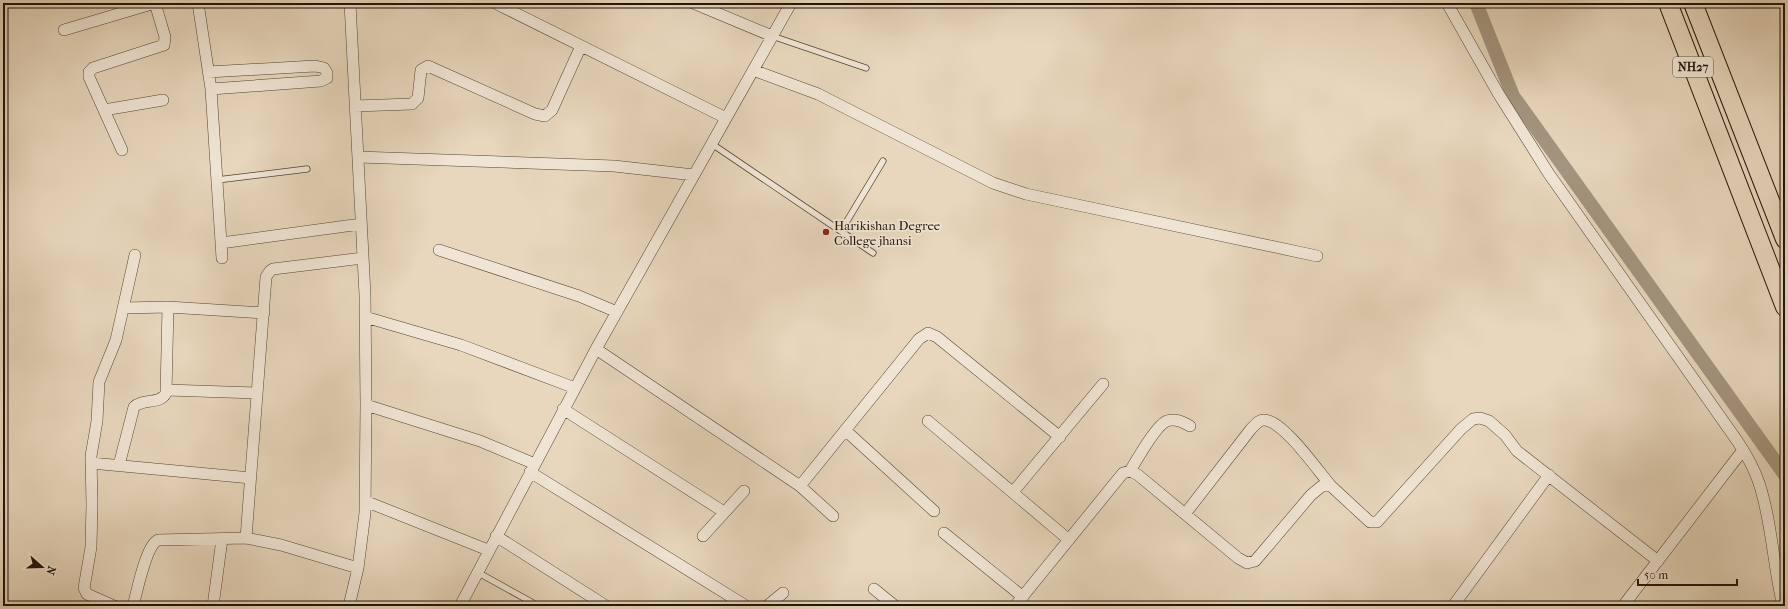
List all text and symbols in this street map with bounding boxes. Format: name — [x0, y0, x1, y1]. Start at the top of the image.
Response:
road number: NH27 — [1673, 57, 1713, 77]
place label: Harikishan Degree College jhansi — [834, 218, 941, 248]
marker: Harikishan Degree College jhansi — [821, 227, 831, 237]
north arrow — [22, 547, 62, 587]
scale bar — [1638, 561, 1737, 587]
text: N — [43, 564, 58, 577]
text: 50 m — [1644, 568, 1668, 582]

